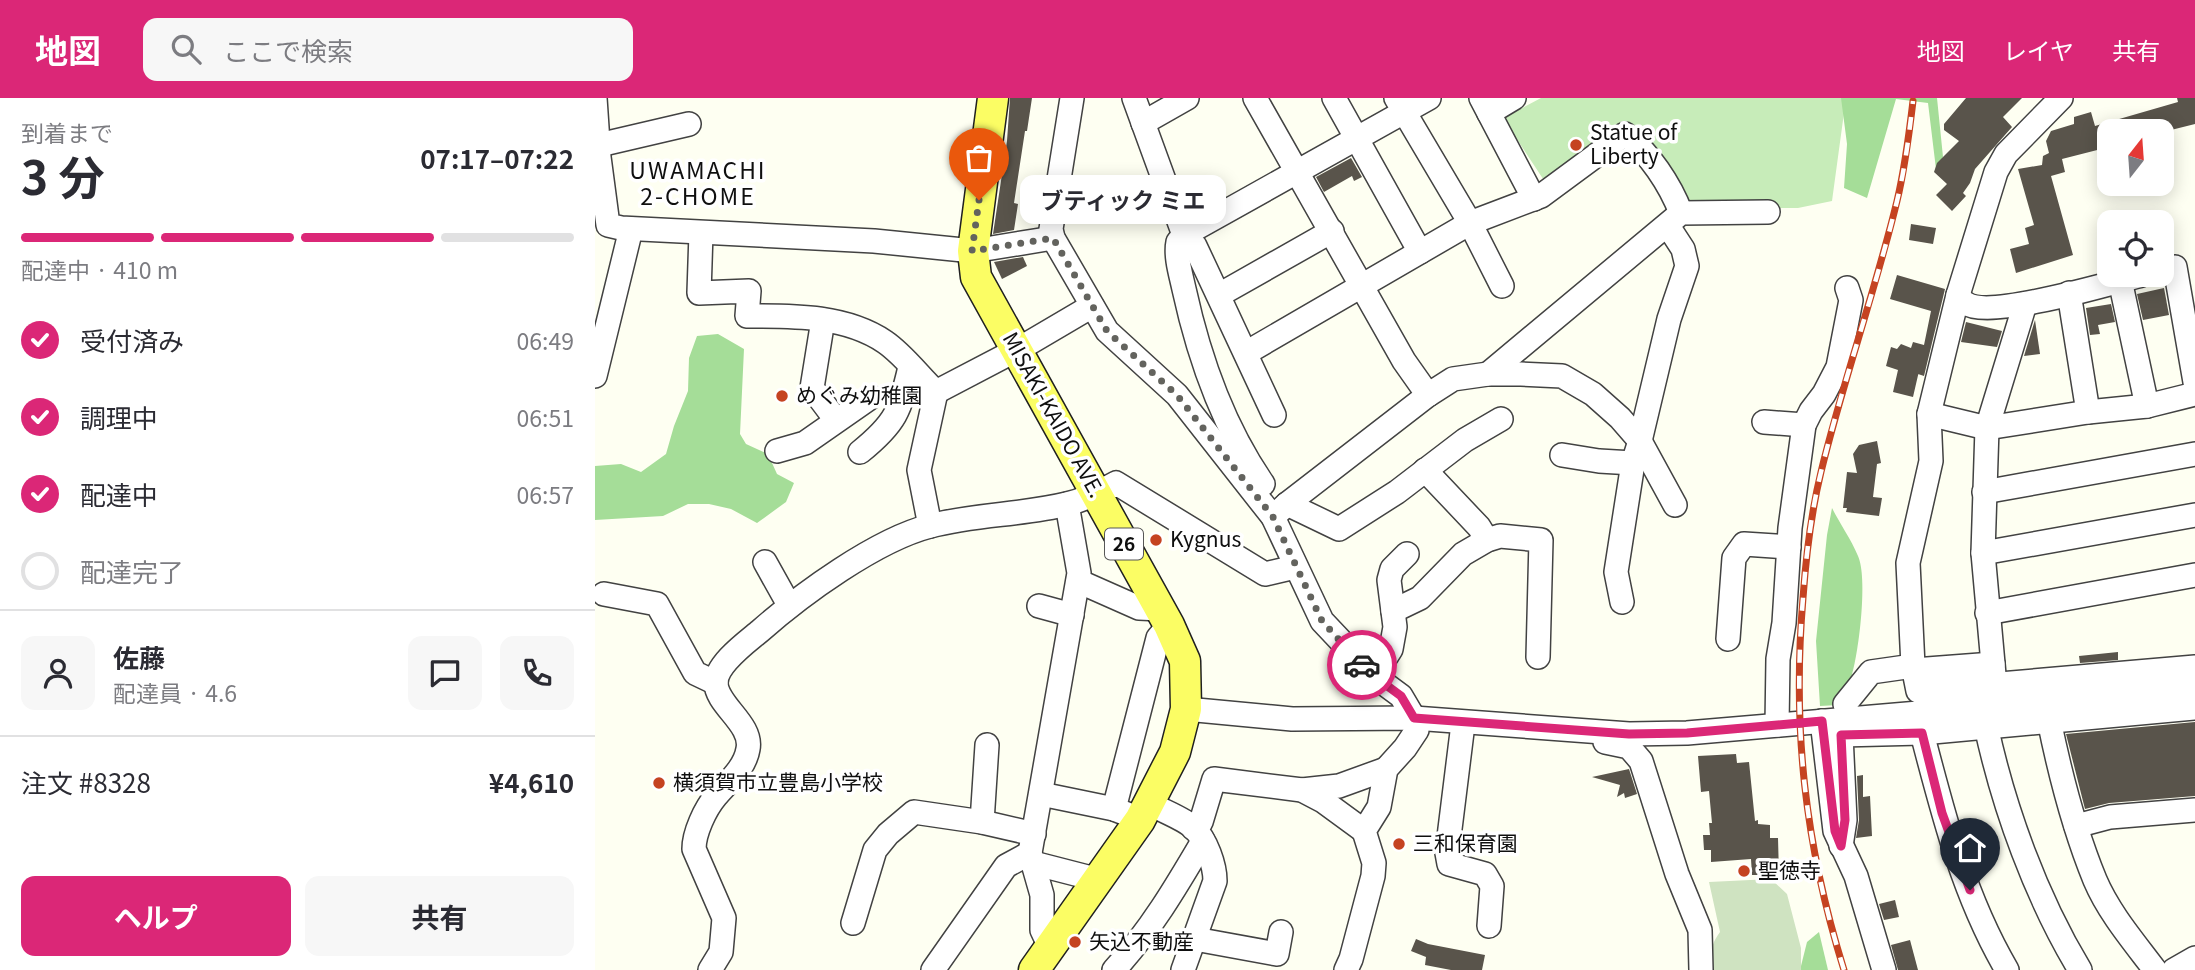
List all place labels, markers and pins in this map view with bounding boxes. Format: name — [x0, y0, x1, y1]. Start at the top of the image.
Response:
place label: Statue of Liberty — [1590, 116, 1678, 170]
pin — [949, 128, 1009, 200]
marker: Statue of Liberty — [1568, 137, 1584, 153]
callout: ブティック ミエ — [1021, 176, 1227, 224]
place label: めぐみ幼稚園 — [796, 379, 923, 409]
marker: めぐみ幼稚園 — [774, 388, 790, 404]
place label: Kygnus — [1170, 523, 1241, 553]
marker: Kygnus — [1148, 532, 1164, 548]
place label: 横須賀市立豊島小学校 — [673, 766, 883, 796]
marker: 横須賀市立豊島小学校 — [651, 775, 667, 791]
pin — [1940, 818, 2000, 890]
place label: 三和保育園 — [1413, 827, 1518, 857]
marker: 三和保育園 — [1391, 836, 1407, 852]
place label: 聖徳寺 — [1758, 854, 1821, 884]
marker: 聖徳寺 — [1736, 863, 1752, 879]
place label: 矢込不動産 — [1089, 925, 1194, 955]
marker: 矢込不動産 — [1067, 934, 1083, 950]

